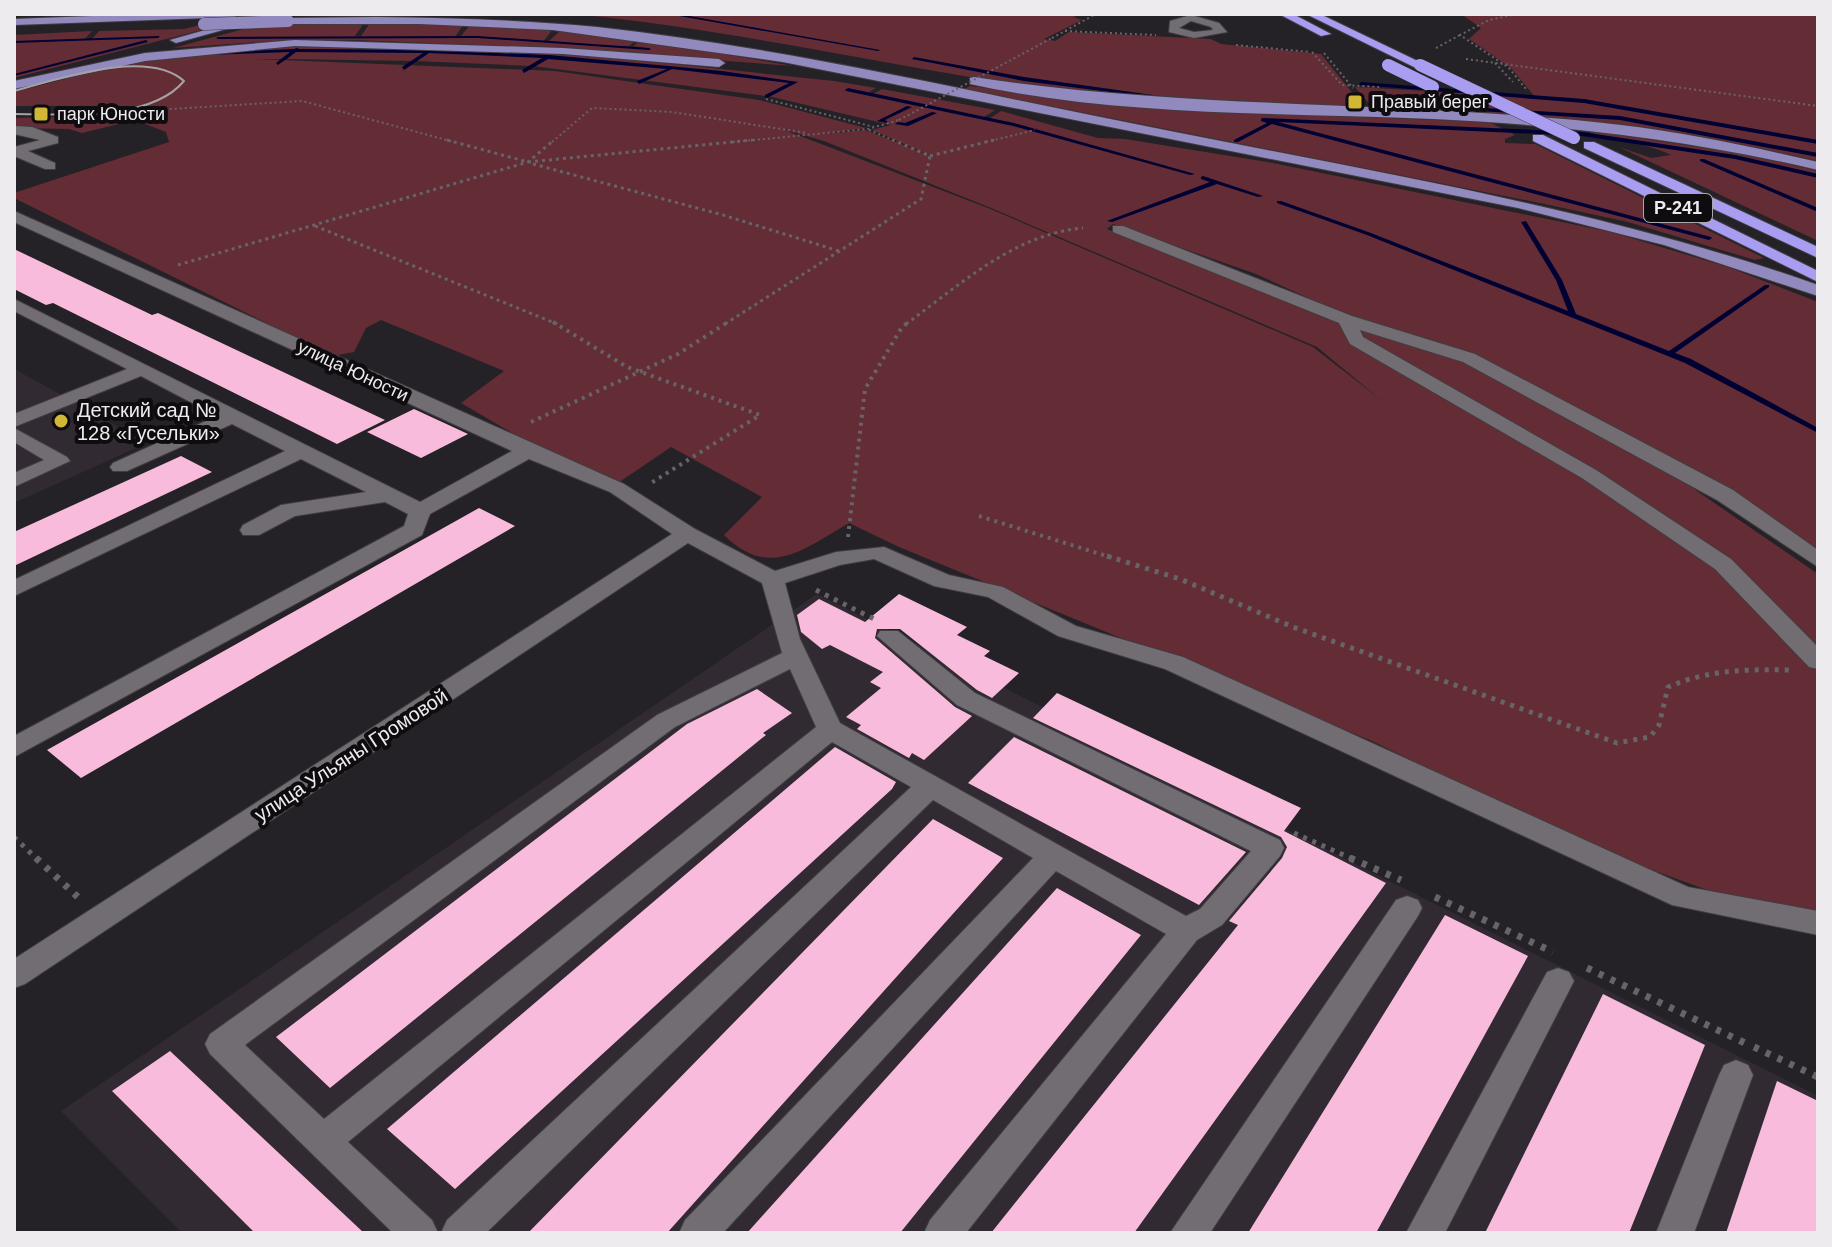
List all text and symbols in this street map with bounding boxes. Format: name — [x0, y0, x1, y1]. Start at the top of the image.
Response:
place label: Правый берег — [1371, 92, 1489, 112]
marker: Правый берег — [1346, 93, 1364, 111]
place label: парк Юности — [57, 104, 165, 124]
marker: парк Юности — [32, 105, 50, 123]
road number: Р-241 — [1644, 194, 1712, 222]
street label: улица Юности — [294, 337, 412, 405]
place label: Детский сад № 128 «Гусельки» — [77, 399, 220, 444]
marker: Детский сад № 128 «Гусельки» — [52, 412, 70, 430]
street label: улица Ульяны Громовой — [251, 684, 451, 826]

